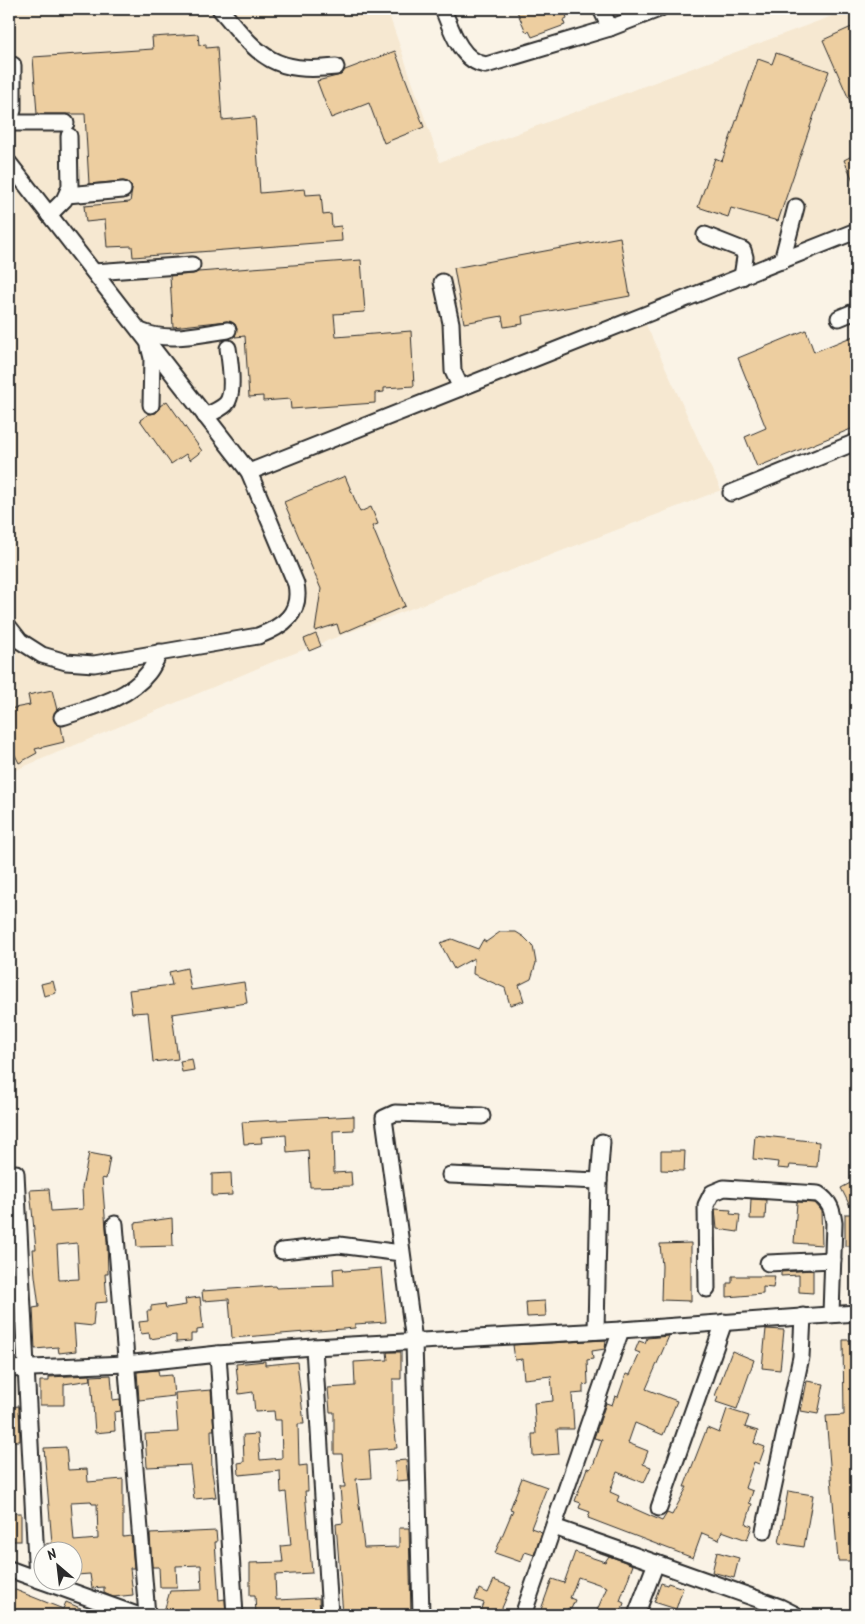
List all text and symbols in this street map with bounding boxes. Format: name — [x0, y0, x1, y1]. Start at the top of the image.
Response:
north arrow — [32, 1542, 82, 1592]
text: N — [43, 1544, 62, 1567]

